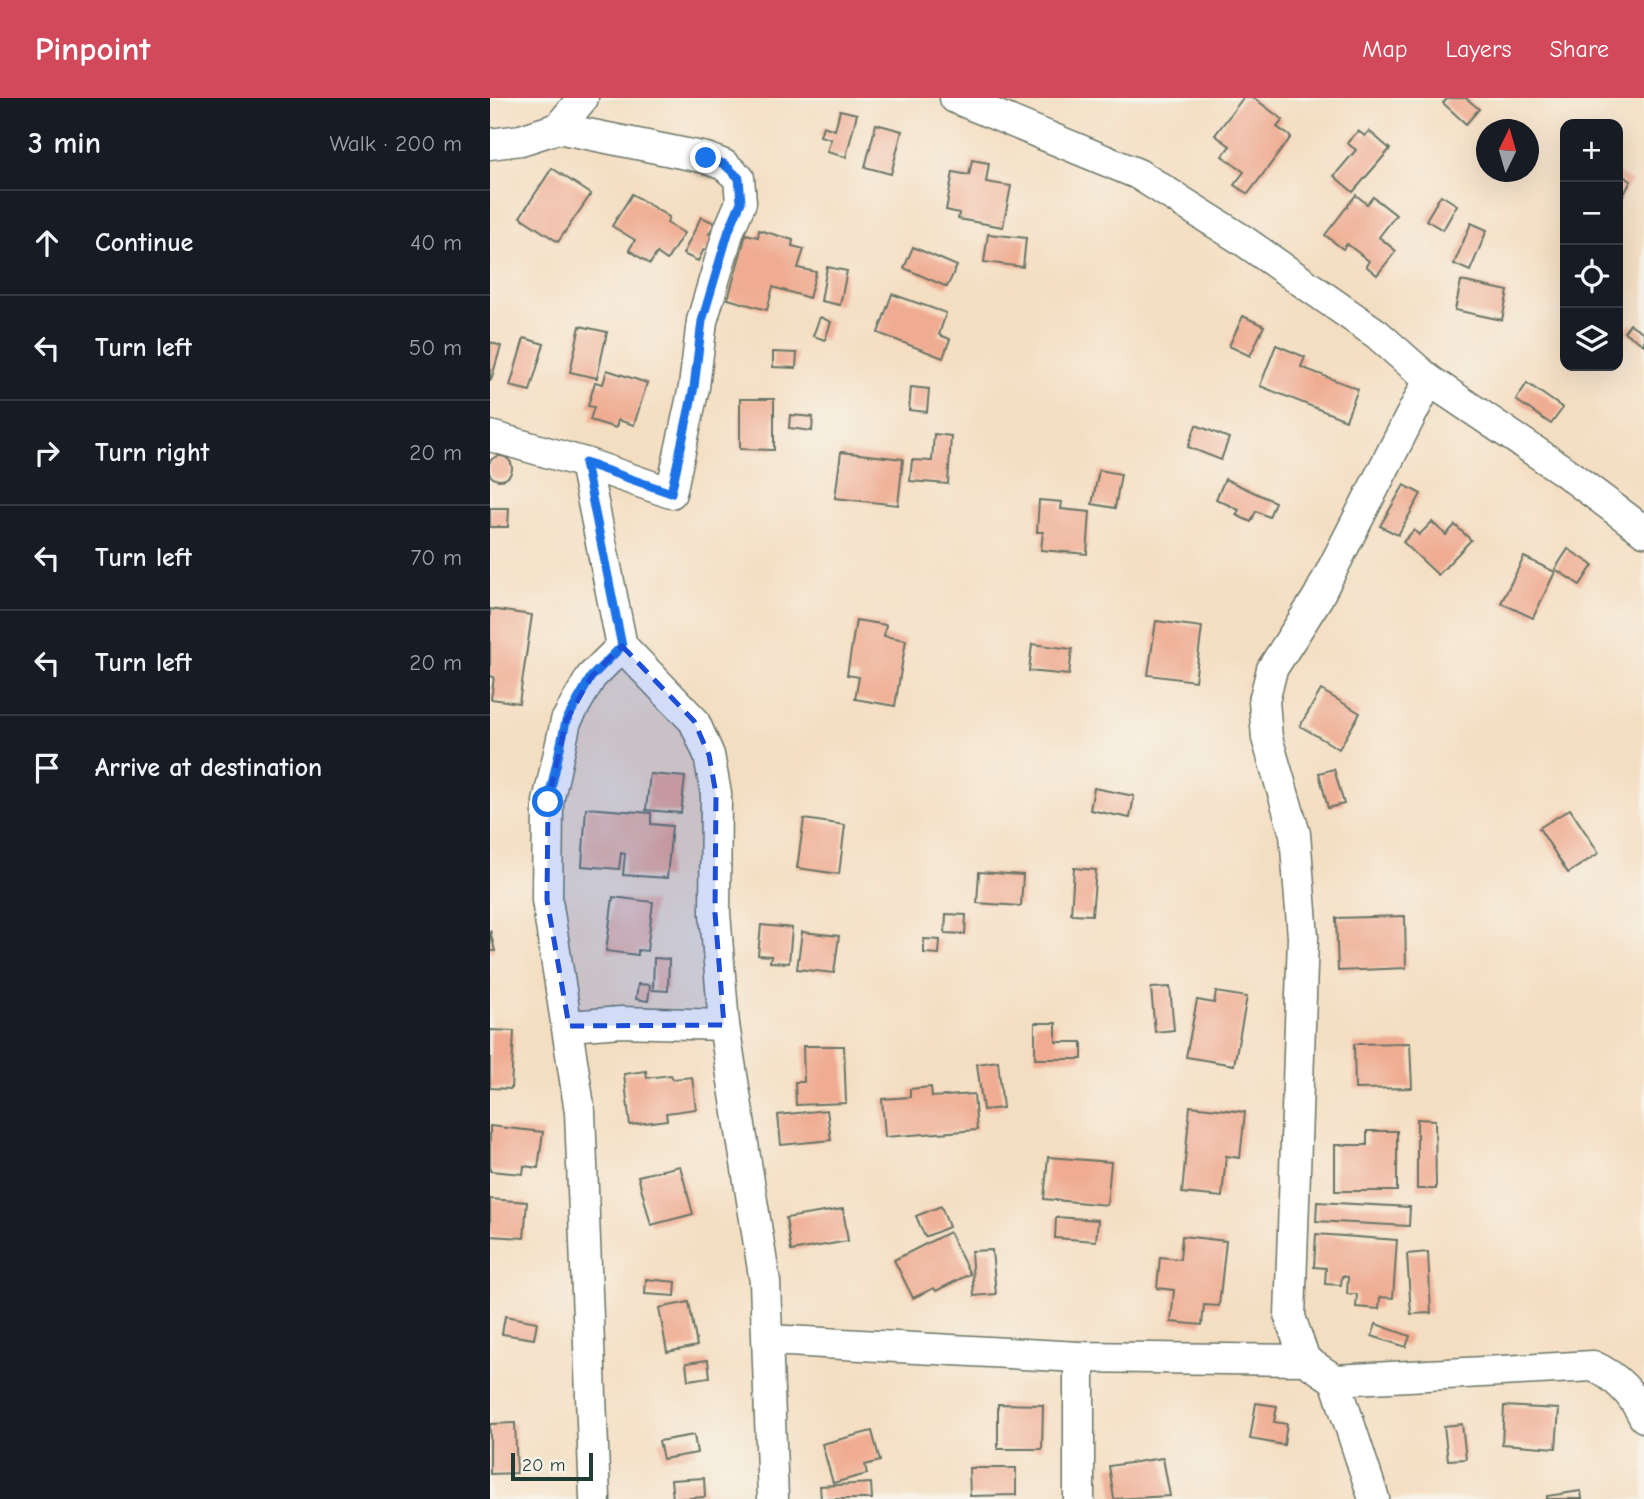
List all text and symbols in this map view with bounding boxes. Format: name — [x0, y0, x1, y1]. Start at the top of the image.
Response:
text: Pinpoint — [35, 30, 150, 68]
text: Map — [1362, 35, 1408, 63]
text: Layers — [1446, 35, 1511, 63]
text: Share — [1549, 35, 1609, 63]
north arrow — [1476, 119, 1539, 182]
map controls — [1560, 119, 1623, 371]
button: + — [1560, 119, 1623, 182]
text: 3 min — [28, 126, 101, 161]
text: Walk · 200 m — [329, 130, 462, 157]
route end — [690, 142, 721, 173]
button: − — [1560, 182, 1623, 245]
icon: ahead — [28, 224, 66, 262]
text: Continue — [95, 228, 193, 258]
text: 40 m — [410, 229, 462, 256]
button: locate — [1560, 245, 1623, 308]
button: layers — [1560, 308, 1623, 371]
icon: left — [28, 329, 66, 367]
text: Turn left — [95, 333, 192, 363]
text: 50 m — [409, 334, 462, 361]
icon: right — [28, 434, 66, 472]
text: Turn right — [95, 438, 209, 468]
text: 20 m — [409, 439, 462, 466]
icon: left — [28, 539, 66, 577]
text: Turn left — [95, 543, 192, 573]
text: 70 m — [410, 544, 462, 571]
icon: left — [28, 644, 66, 682]
text: Turn left — [95, 648, 192, 678]
text: 20 m — [409, 649, 462, 676]
icon: arrive — [28, 749, 66, 787]
text: Arrive at destination — [95, 753, 322, 783]
route start — [532, 786, 563, 817]
scale bar — [511, 1450, 593, 1482]
text: 20 m — [522, 1454, 566, 1476]

